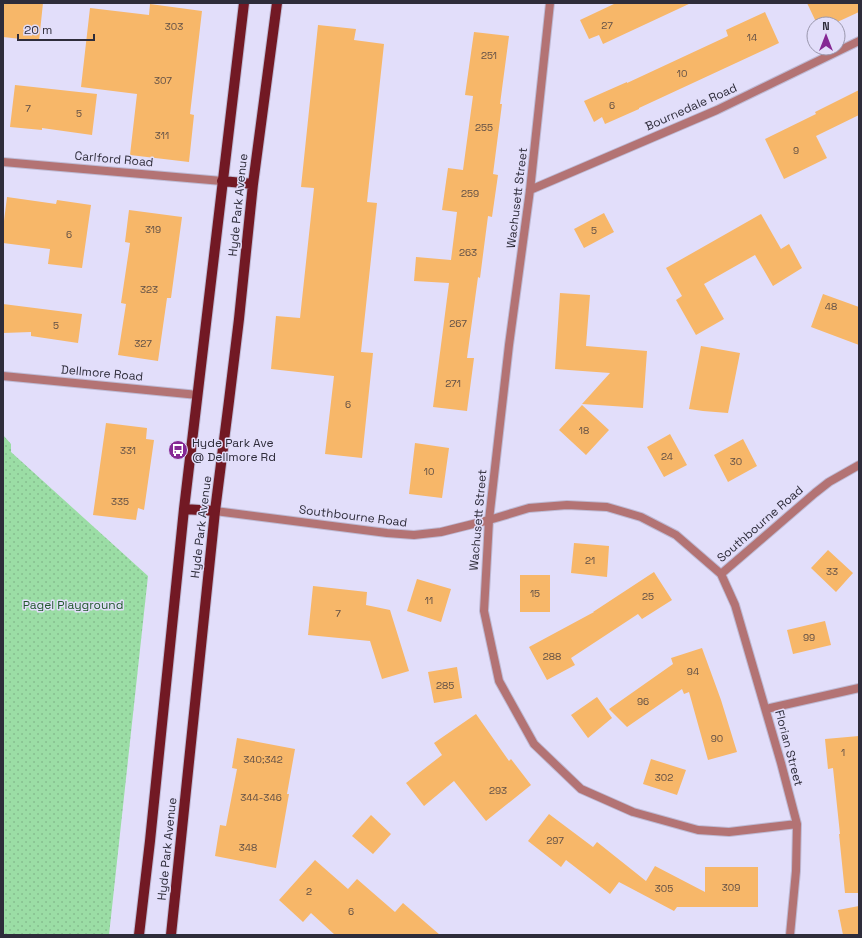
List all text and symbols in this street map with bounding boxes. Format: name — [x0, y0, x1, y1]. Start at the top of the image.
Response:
scale bar — [18, 16, 94, 42]
north arrow — [806, 16, 846, 56]
house number: 27 — [601, 19, 613, 32]
text: N — [822, 19, 830, 33]
house number: 303 — [165, 20, 183, 33]
text: 20 m — [24, 22, 52, 38]
house number: 14 — [747, 31, 757, 44]
house number: 251 — [481, 49, 497, 62]
house number: 10 — [677, 67, 687, 80]
house number: 307 — [154, 74, 172, 87]
street label: Bournedale Road — [643, 80, 739, 134]
house number: 6 — [609, 99, 615, 112]
house number: 7 — [25, 102, 31, 115]
house number: 5 — [76, 107, 82, 120]
house number: 255 — [475, 121, 493, 134]
house number: 311 — [155, 129, 169, 142]
house number: 9 — [793, 144, 799, 157]
street label: Wachusett Street — [503, 147, 531, 249]
street label: Carlford Road — [74, 148, 154, 170]
street label: Hyde Park Avenue — [225, 153, 251, 257]
house number: 259 — [461, 187, 479, 200]
house number: 319 — [145, 223, 161, 236]
house number: 5 — [591, 224, 597, 237]
house number: 6 — [66, 228, 72, 241]
house number: 263 — [459, 246, 477, 259]
house number: 323 — [140, 283, 158, 296]
house number: 48 — [825, 300, 837, 313]
house number: 267 — [449, 317, 467, 330]
house number: 5 — [53, 319, 59, 332]
house number: 327 — [134, 337, 152, 350]
street label: Dellmore Road — [60, 361, 144, 385]
house number: 271 — [445, 377, 461, 390]
house number: 6 — [345, 398, 351, 411]
house number: 18 — [579, 424, 589, 437]
place label: Hyde Park Ave @ Dellmore Rd — [192, 435, 276, 465]
bus stop icon: Hyde Park Ave @ Dellmore Rd — [167, 439, 189, 461]
house number: 331 — [120, 444, 136, 457]
house number: 24 — [661, 450, 673, 463]
house number: 30 — [730, 455, 742, 468]
house number: 10 — [424, 465, 434, 478]
street label: Wachusett Street — [466, 469, 490, 571]
street label: Hyde Park Avenue — [187, 475, 215, 579]
street label: Southbourne Road — [714, 482, 806, 566]
house number: 335 — [111, 495, 129, 508]
street label: Southbourne Road — [298, 501, 408, 531]
house number: 21 — [585, 554, 595, 567]
house number: 33 — [826, 565, 838, 578]
house number: 15 — [530, 587, 540, 600]
house number: 25 — [642, 590, 654, 603]
house number: 11 — [425, 594, 433, 607]
park label: Pagel Playground — [23, 597, 123, 613]
house number: 7 — [335, 607, 341, 620]
house number: 99 — [803, 631, 815, 644]
house number: 288 — [543, 650, 561, 663]
house number: 94 — [687, 665, 699, 678]
house number: 285 — [436, 679, 454, 692]
house number: 96 — [637, 695, 649, 708]
street label: Florian Street — [771, 708, 807, 788]
house number: 90 — [711, 732, 723, 745]
house number: 1 — [841, 746, 845, 759]
house number: 340;342 — [243, 753, 283, 766]
house number: 302 — [655, 771, 673, 784]
house number: 293 — [489, 784, 507, 797]
house number: 344-346 — [240, 791, 282, 804]
street label: Hyde Park Avenue — [154, 797, 180, 901]
house number: 297 — [546, 834, 564, 847]
house number: 348 — [239, 841, 257, 854]
house number: 309 — [722, 881, 740, 894]
house number: 305 — [655, 882, 673, 895]
house number: 2 — [306, 885, 312, 898]
house number: 6 — [348, 905, 354, 918]

